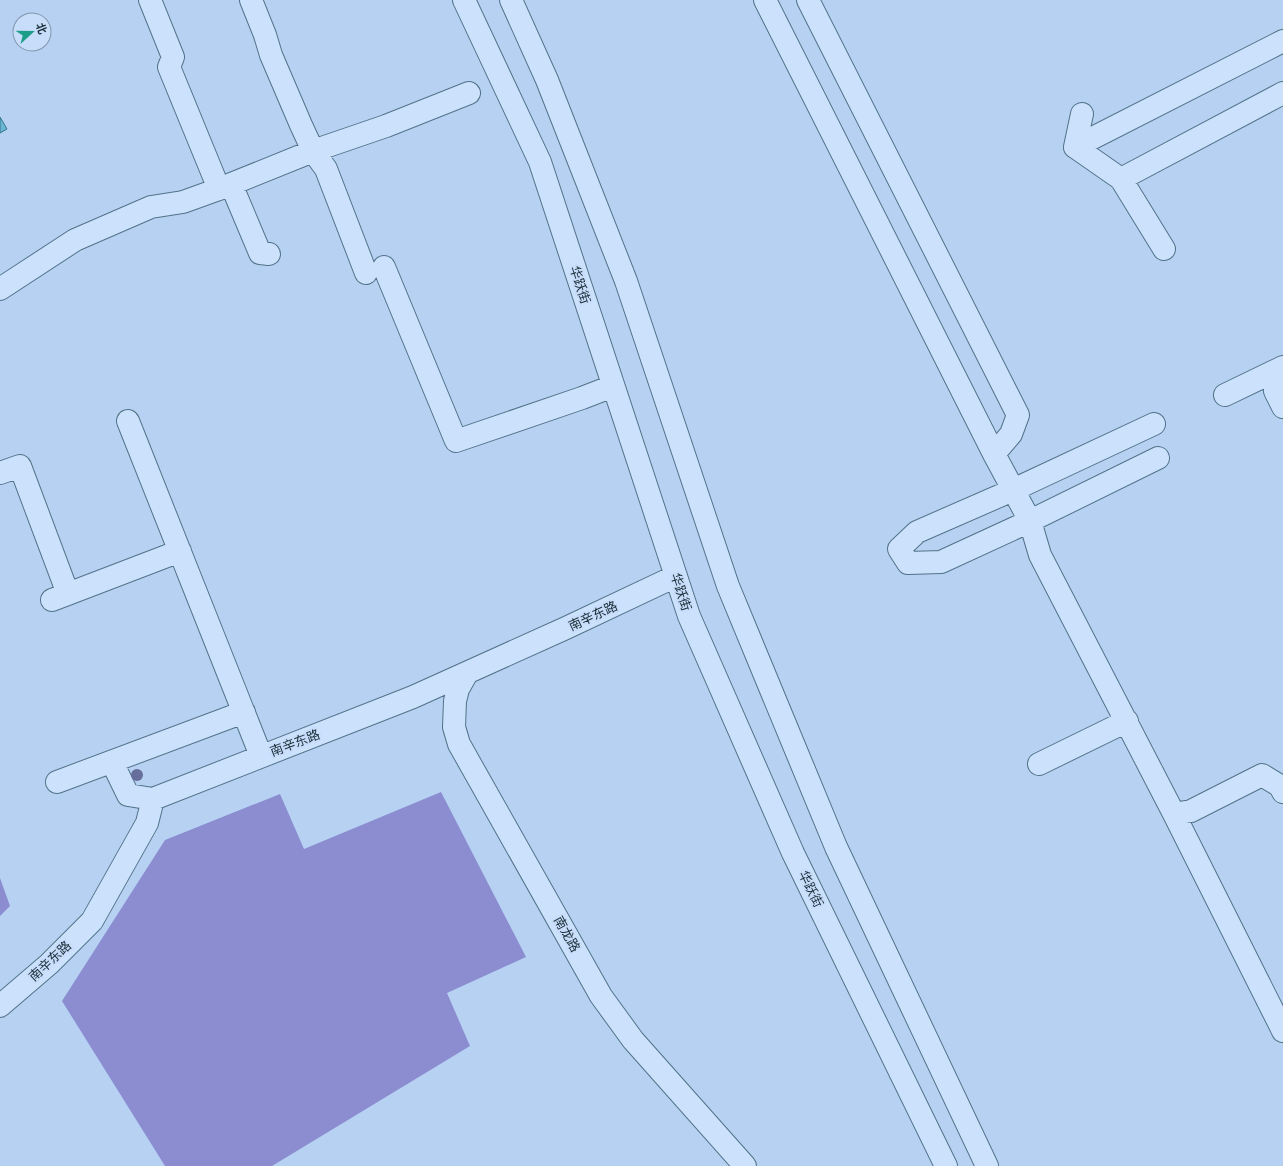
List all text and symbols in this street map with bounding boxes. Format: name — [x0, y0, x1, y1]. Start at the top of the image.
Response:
north arrow — [12, 12, 52, 52]
text: 北 — [32, 21, 50, 36]
street label: 华跃街 — [566, 264, 594, 306]
street label: 华跃街 — [667, 571, 695, 613]
street label: 南辛东路 — [566, 597, 620, 635]
street label: 南辛东路 — [268, 726, 322, 760]
street label: 华跃街 — [795, 868, 827, 910]
street label: 南龙路 — [550, 913, 584, 955]
street label: 南辛东路 — [25, 937, 75, 985]

